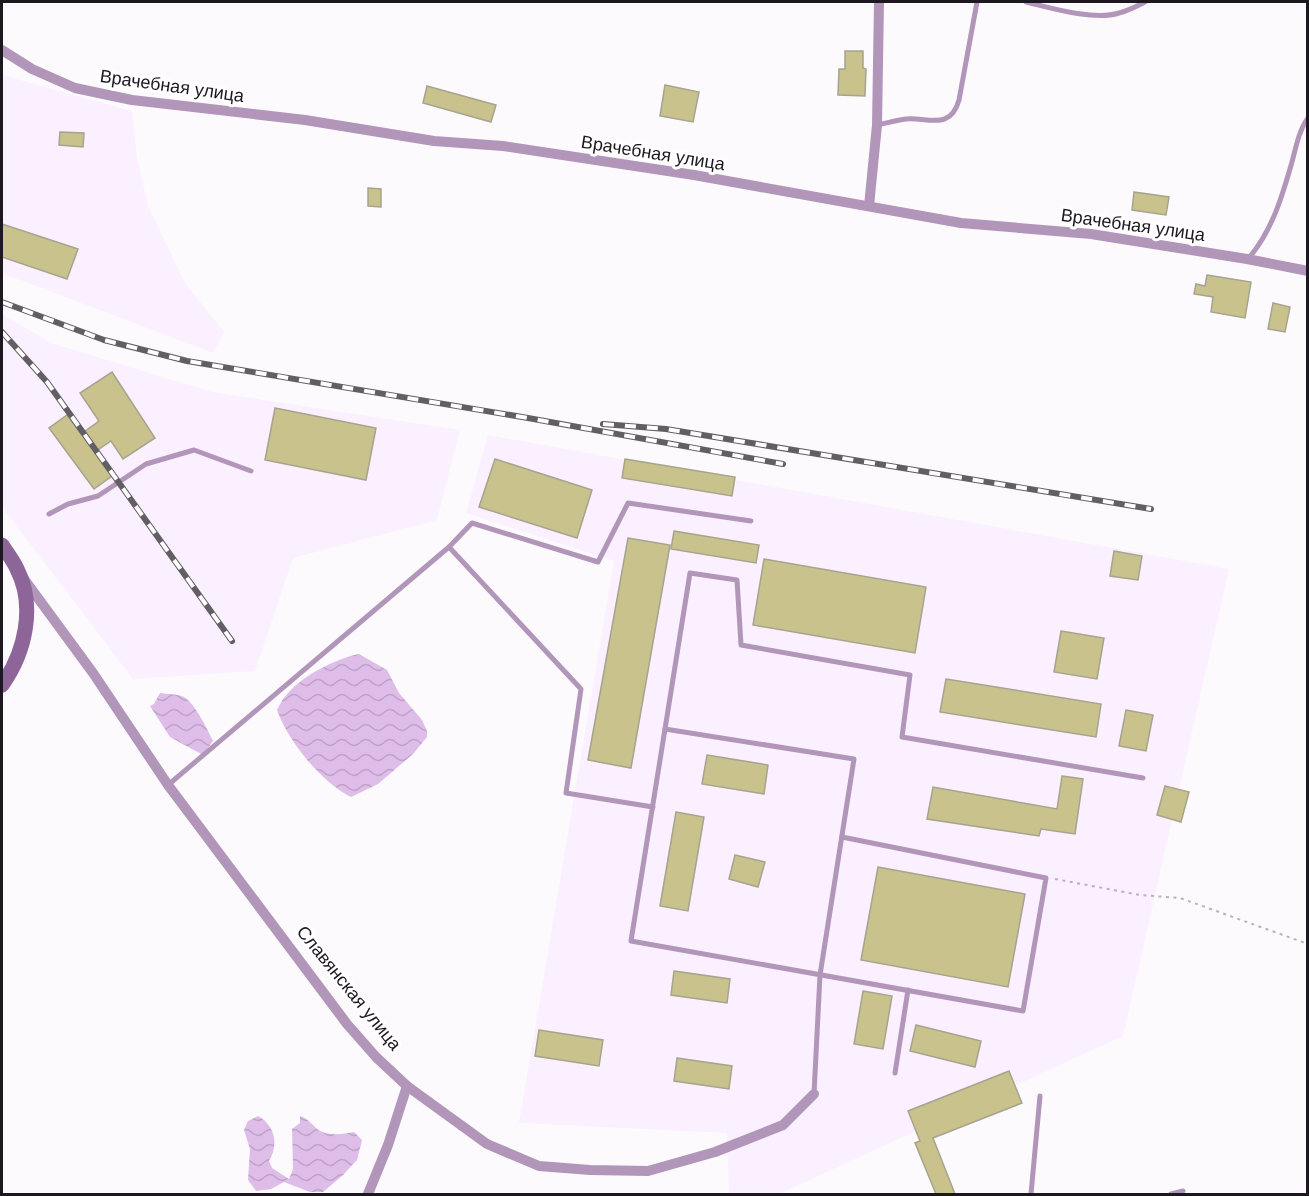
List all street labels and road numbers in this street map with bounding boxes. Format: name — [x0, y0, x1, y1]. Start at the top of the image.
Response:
street label: Врачебная улица — [99, 66, 246, 106]
street label: Врачебная улица — [580, 132, 727, 174]
street label: Врачебная улица — [1060, 205, 1207, 245]
street label: Славянская улица — [293, 922, 406, 1055]

